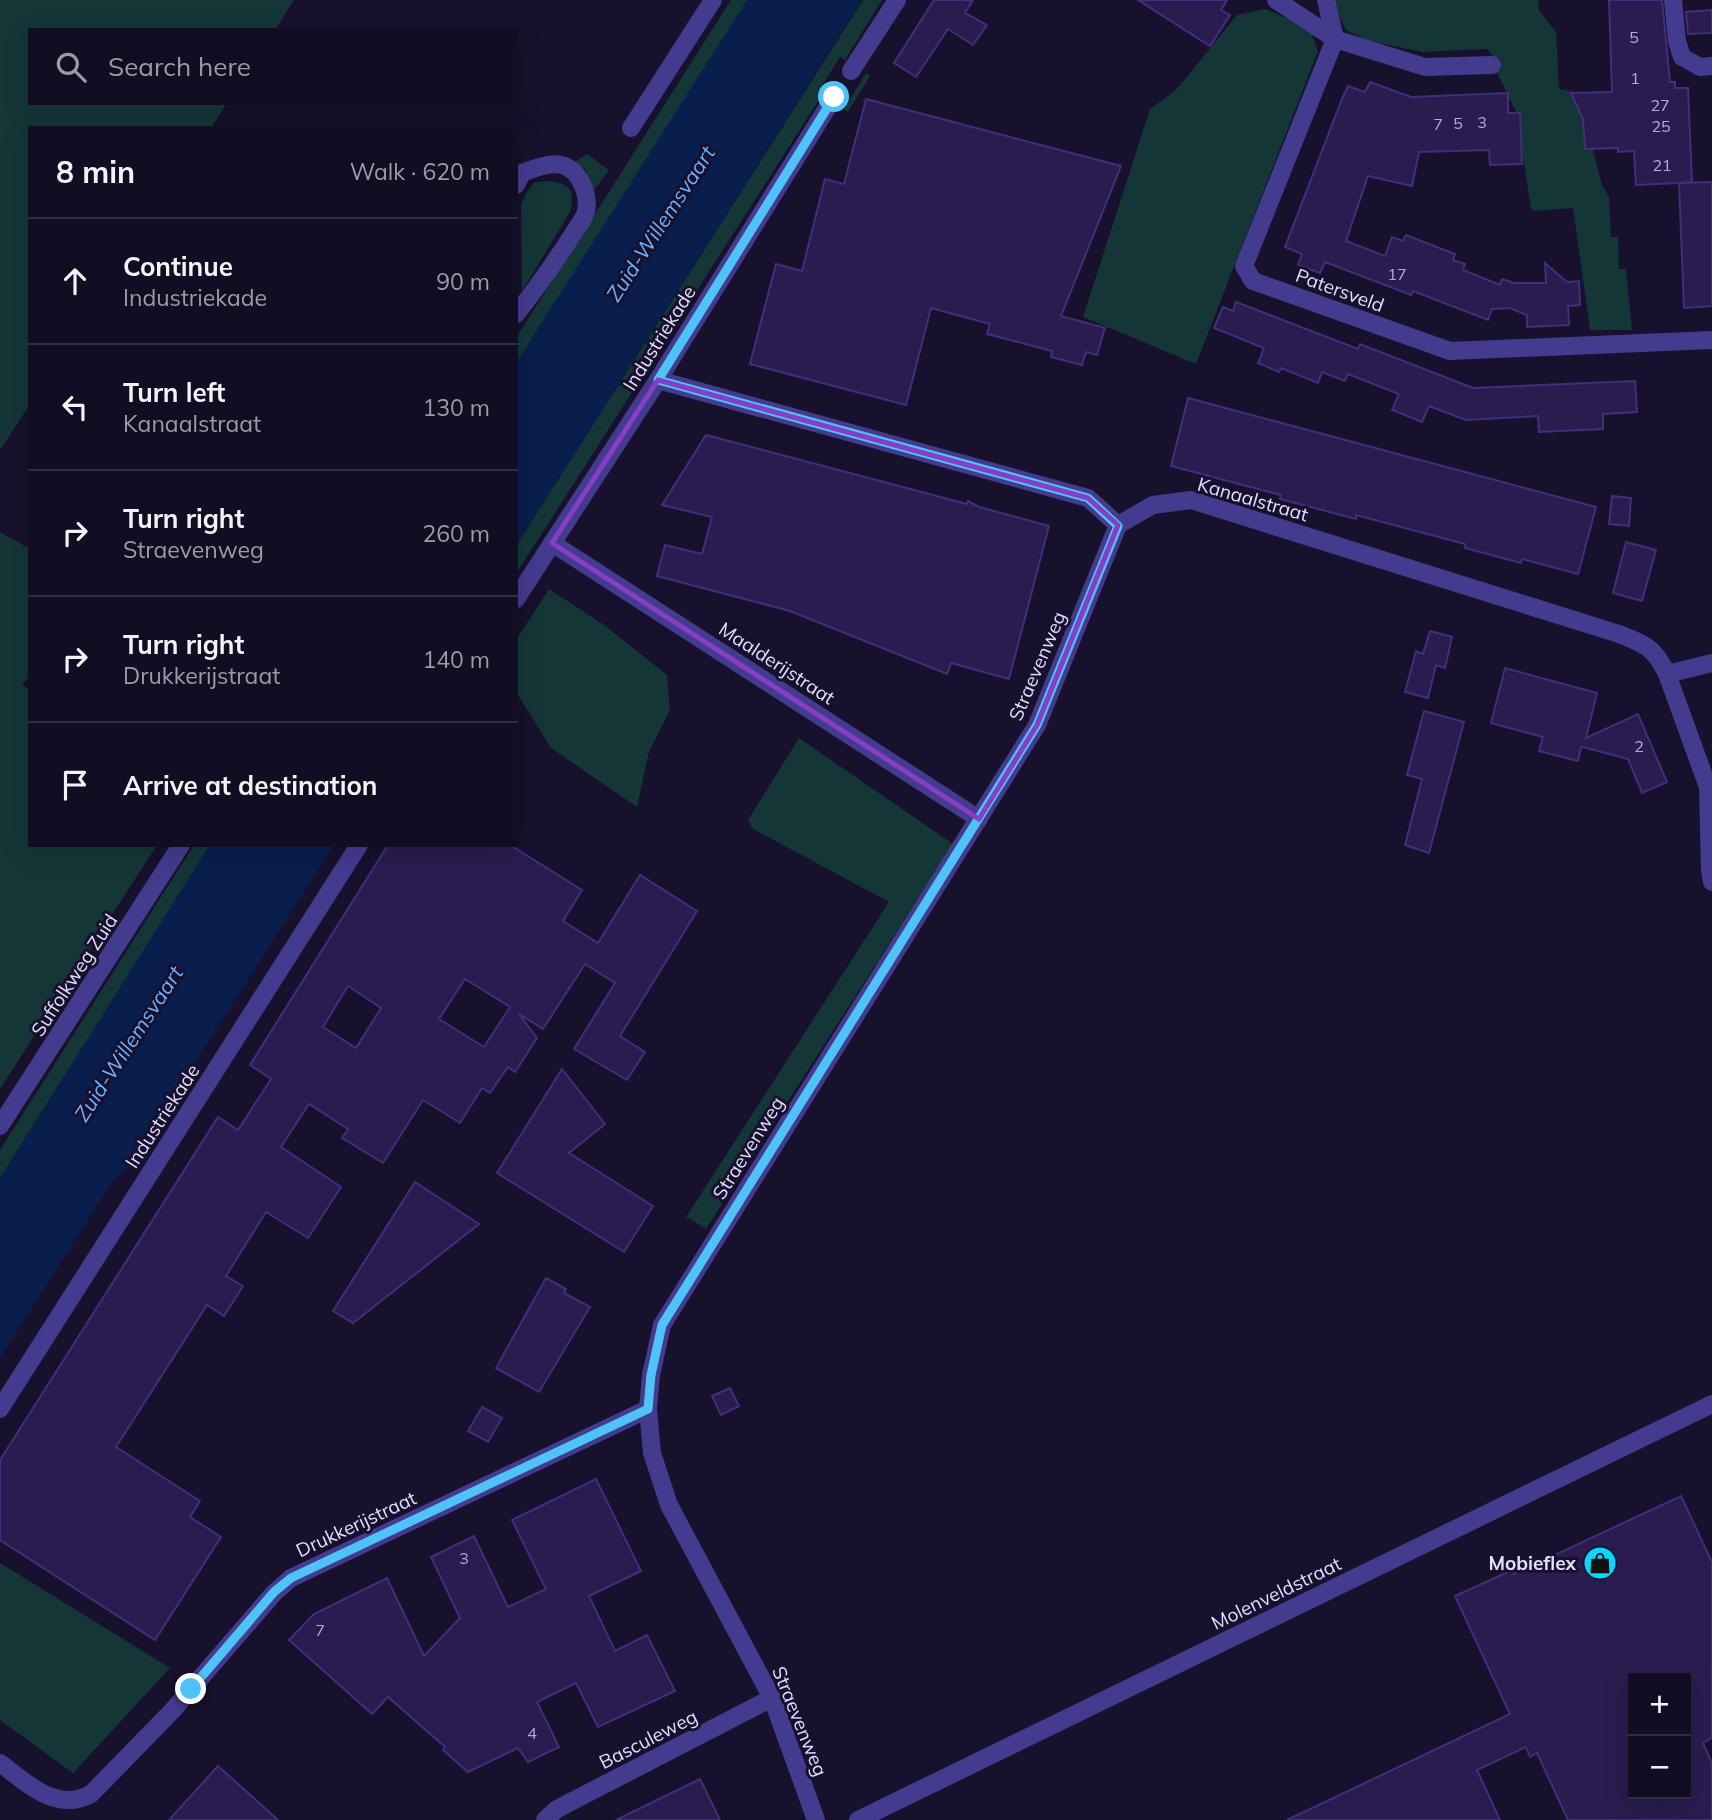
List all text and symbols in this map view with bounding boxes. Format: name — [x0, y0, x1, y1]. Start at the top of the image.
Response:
house number: 5 — [1629, 27, 1639, 47]
search box — [28, 28, 518, 105]
icon: search — [52, 48, 90, 86]
text: Search here — [108, 50, 251, 83]
house number: 1 — [1630, 68, 1640, 88]
route start — [818, 81, 849, 112]
house number: 27 — [1650, 95, 1670, 115]
house number: 3 — [1477, 112, 1487, 132]
house number: 5 — [1453, 113, 1463, 133]
house number: 7 — [1433, 114, 1443, 134]
house number: 25 — [1651, 116, 1671, 136]
water label: Zuid-Willemsvaart — [600, 140, 720, 306]
text: 8 min — [56, 153, 135, 191]
house number: 21 — [1652, 155, 1672, 175]
text: Walk · 620 m — [350, 157, 490, 186]
text: Continue — [123, 250, 233, 283]
icon: ahead — [56, 262, 94, 300]
street label: Patersveld — [1292, 263, 1388, 317]
house number: 17 — [1387, 264, 1407, 284]
text: 90 m — [436, 267, 490, 296]
street label: Industriekade — [617, 281, 701, 395]
text: Industriekade — [123, 283, 267, 312]
text: Turn left — [123, 376, 225, 409]
icon: left — [56, 388, 94, 426]
text: 130 m — [422, 393, 490, 422]
text: Kanaalstraat — [123, 409, 261, 438]
street label: Kanaalstraat — [1195, 472, 1311, 526]
text: Turn right — [123, 502, 244, 535]
icon: right — [56, 514, 94, 552]
text: 260 m — [422, 519, 490, 548]
text: Straevenweg — [123, 535, 264, 564]
street label: Straevenweg — [1003, 608, 1071, 724]
street label: Maalderijstraat — [714, 617, 840, 710]
text: Turn right — [123, 628, 244, 661]
icon: right — [56, 640, 94, 678]
text: 140 m — [422, 645, 490, 674]
text: Drukkerijstraat — [123, 661, 280, 690]
house number: 2 — [1634, 736, 1644, 756]
icon: arrive — [56, 766, 94, 804]
text: Arrive at destination — [123, 769, 378, 802]
street label: Suffolkweg Zuid — [26, 909, 122, 1041]
water label: Zuid-Willemsvaart — [68, 960, 188, 1126]
street label: Industriekade — [120, 1060, 204, 1172]
street label: Straevenweg — [707, 1092, 789, 1204]
street label: Drukkerijstraat — [292, 1486, 420, 1562]
shop icon: Mobieflex — [1581, 1544, 1619, 1582]
house number: 3 — [459, 1548, 469, 1568]
street label: Molenveldstraat — [1207, 1551, 1345, 1635]
place label: Mobieflex — [1488, 1551, 1577, 1575]
house number: 7 — [315, 1620, 325, 1640]
street label: Straevenweg — [767, 1663, 833, 1779]
route end — [175, 1673, 206, 1704]
map controls — [1628, 1673, 1691, 1799]
button: + — [1628, 1673, 1691, 1736]
street label: Basculeweg — [595, 1704, 701, 1774]
house number: 4 — [527, 1723, 537, 1743]
button: − — [1628, 1736, 1691, 1799]

